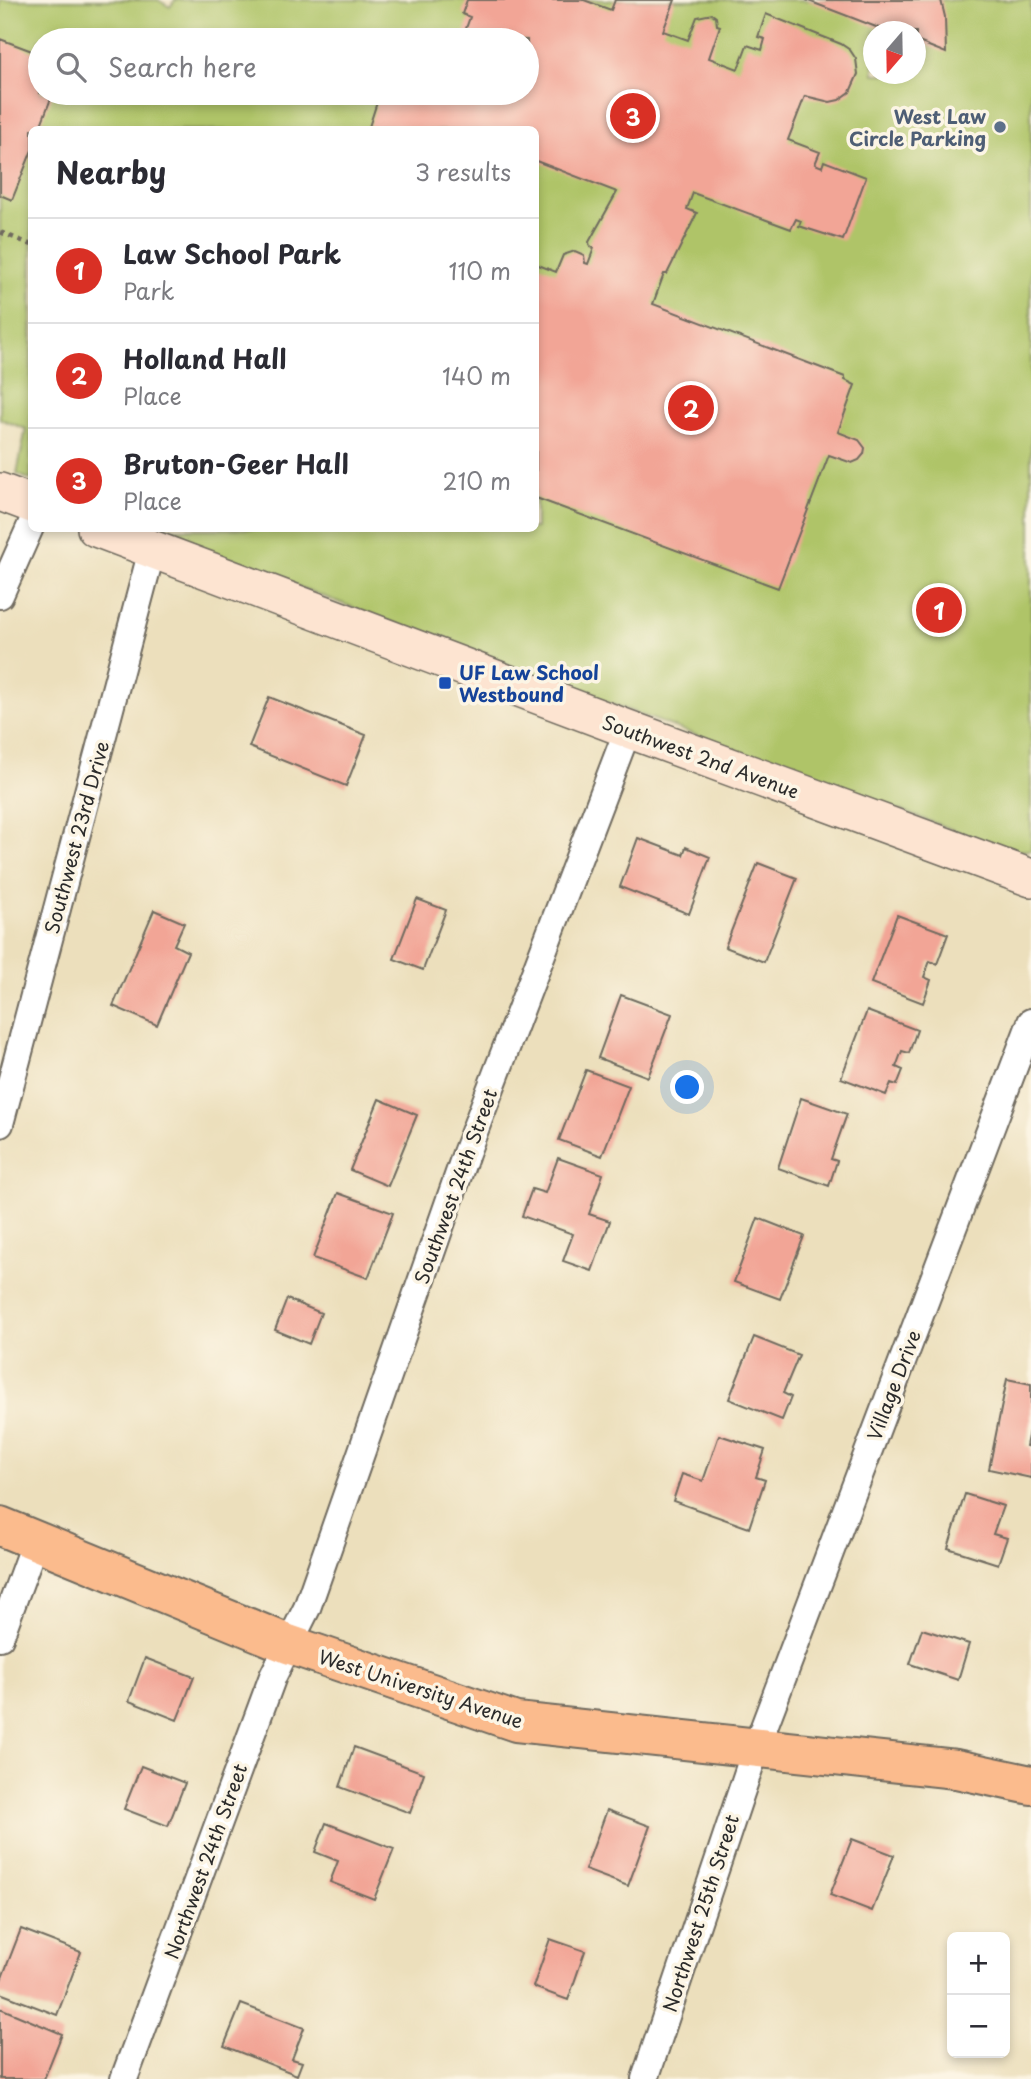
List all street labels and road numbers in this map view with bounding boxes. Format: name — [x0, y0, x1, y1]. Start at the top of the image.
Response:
street label: Southwest 2nd Avenue — [599, 707, 803, 805]
street label: Southwest 23rd Drive — [37, 738, 115, 936]
street label: Southwest 24th Street — [407, 1084, 503, 1287]
street label: Village Drive — [859, 1326, 927, 1444]
street label: West University Avenue — [315, 1642, 527, 1734]
street label: Northwest 24th Street — [157, 1759, 253, 1963]
street label: Northwest 25th Street — [655, 1810, 745, 2015]

